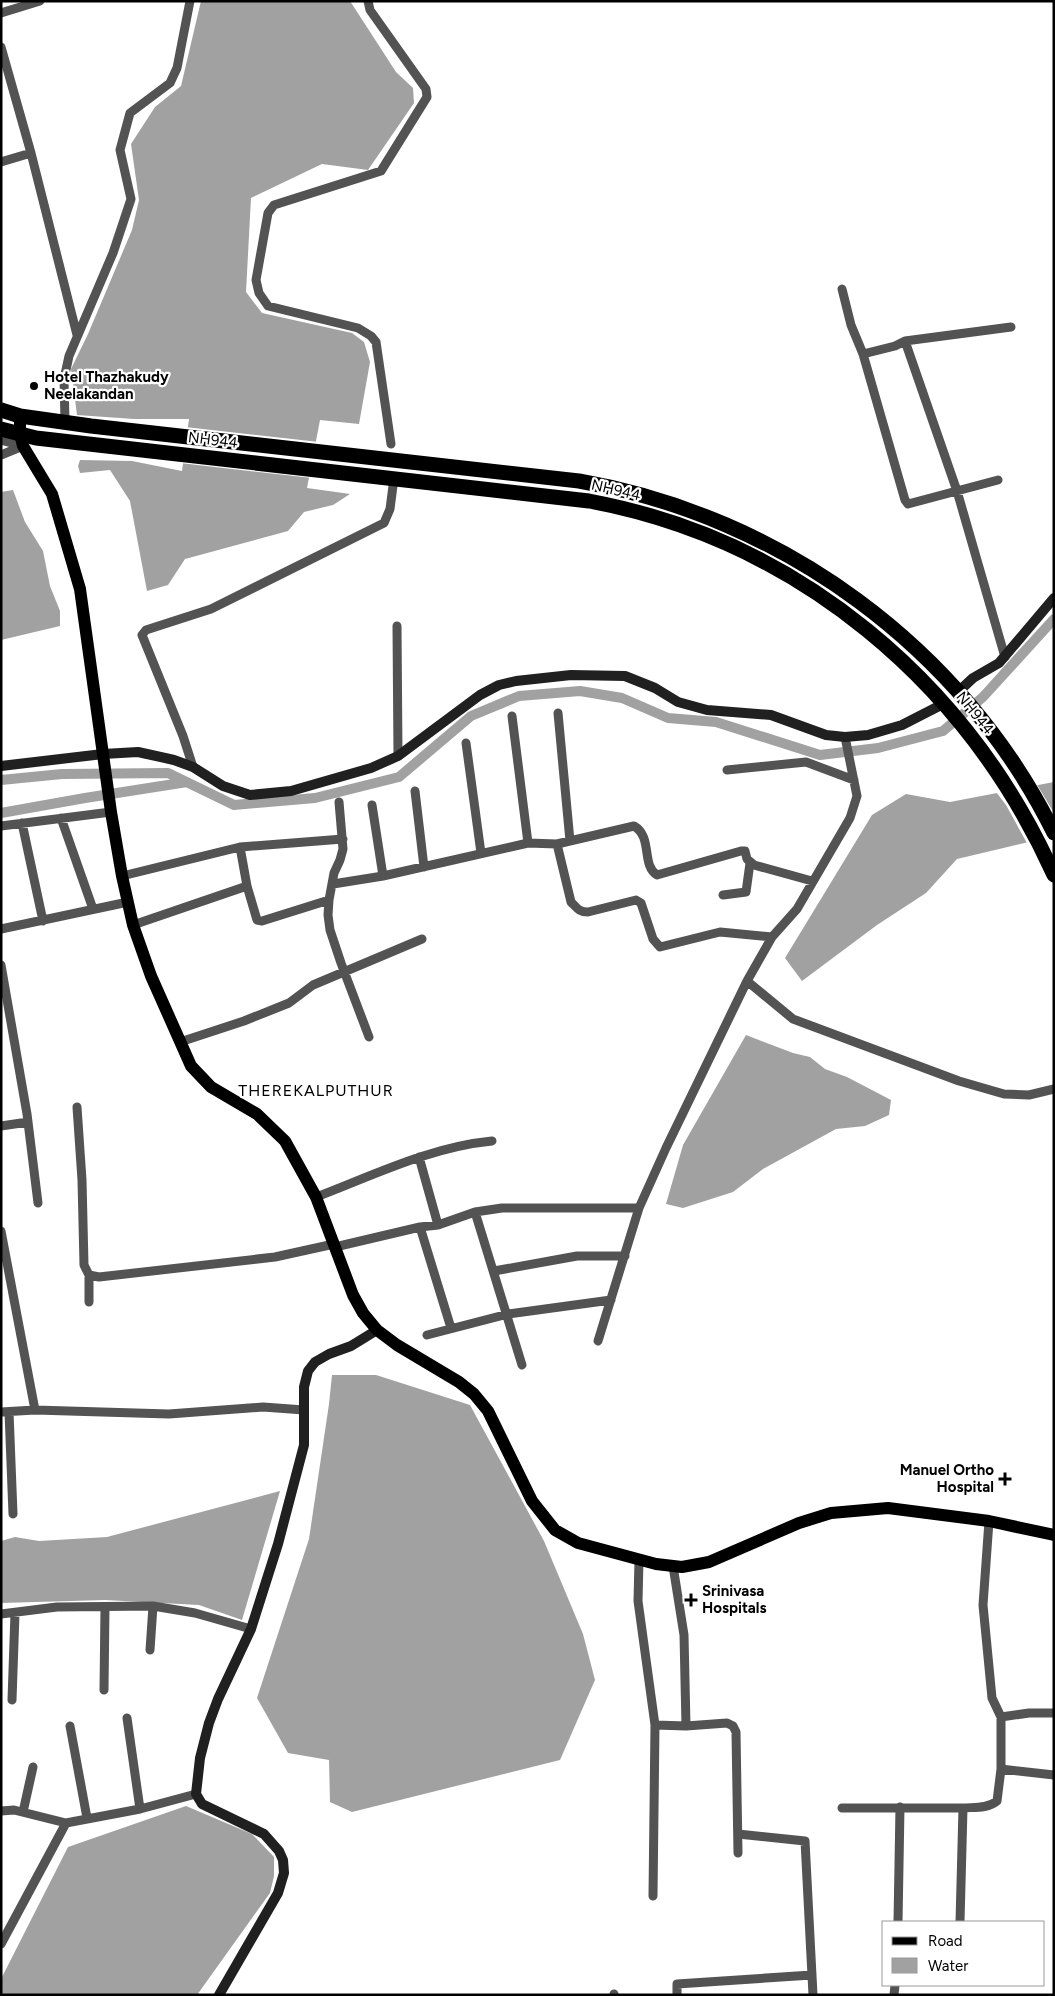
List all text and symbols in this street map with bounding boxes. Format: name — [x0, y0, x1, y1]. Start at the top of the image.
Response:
place label: Hotel Thazhakudy Neelakandan — [44, 368, 169, 403]
marker: Hotel Thazhakudy Neelakandan — [28, 380, 40, 392]
street label: NH944 — [187, 428, 239, 452]
street label: NH944 — [590, 476, 642, 504]
street label: NH944 — [952, 688, 998, 738]
district label: THEREKALPUTHUR — [238, 1081, 394, 1100]
place label: Manuel Ortho Hospital — [900, 1461, 994, 1496]
marker: Manuel Ortho Hospital — [998, 1472, 1012, 1486]
place label: Srinivasa Hospitals — [702, 1582, 766, 1617]
marker: Srinivasa Hospitals — [684, 1593, 698, 1607]
legend — [882, 1921, 1045, 1986]
text: Road — [928, 1932, 963, 1950]
text: Water — [928, 1957, 968, 1975]

